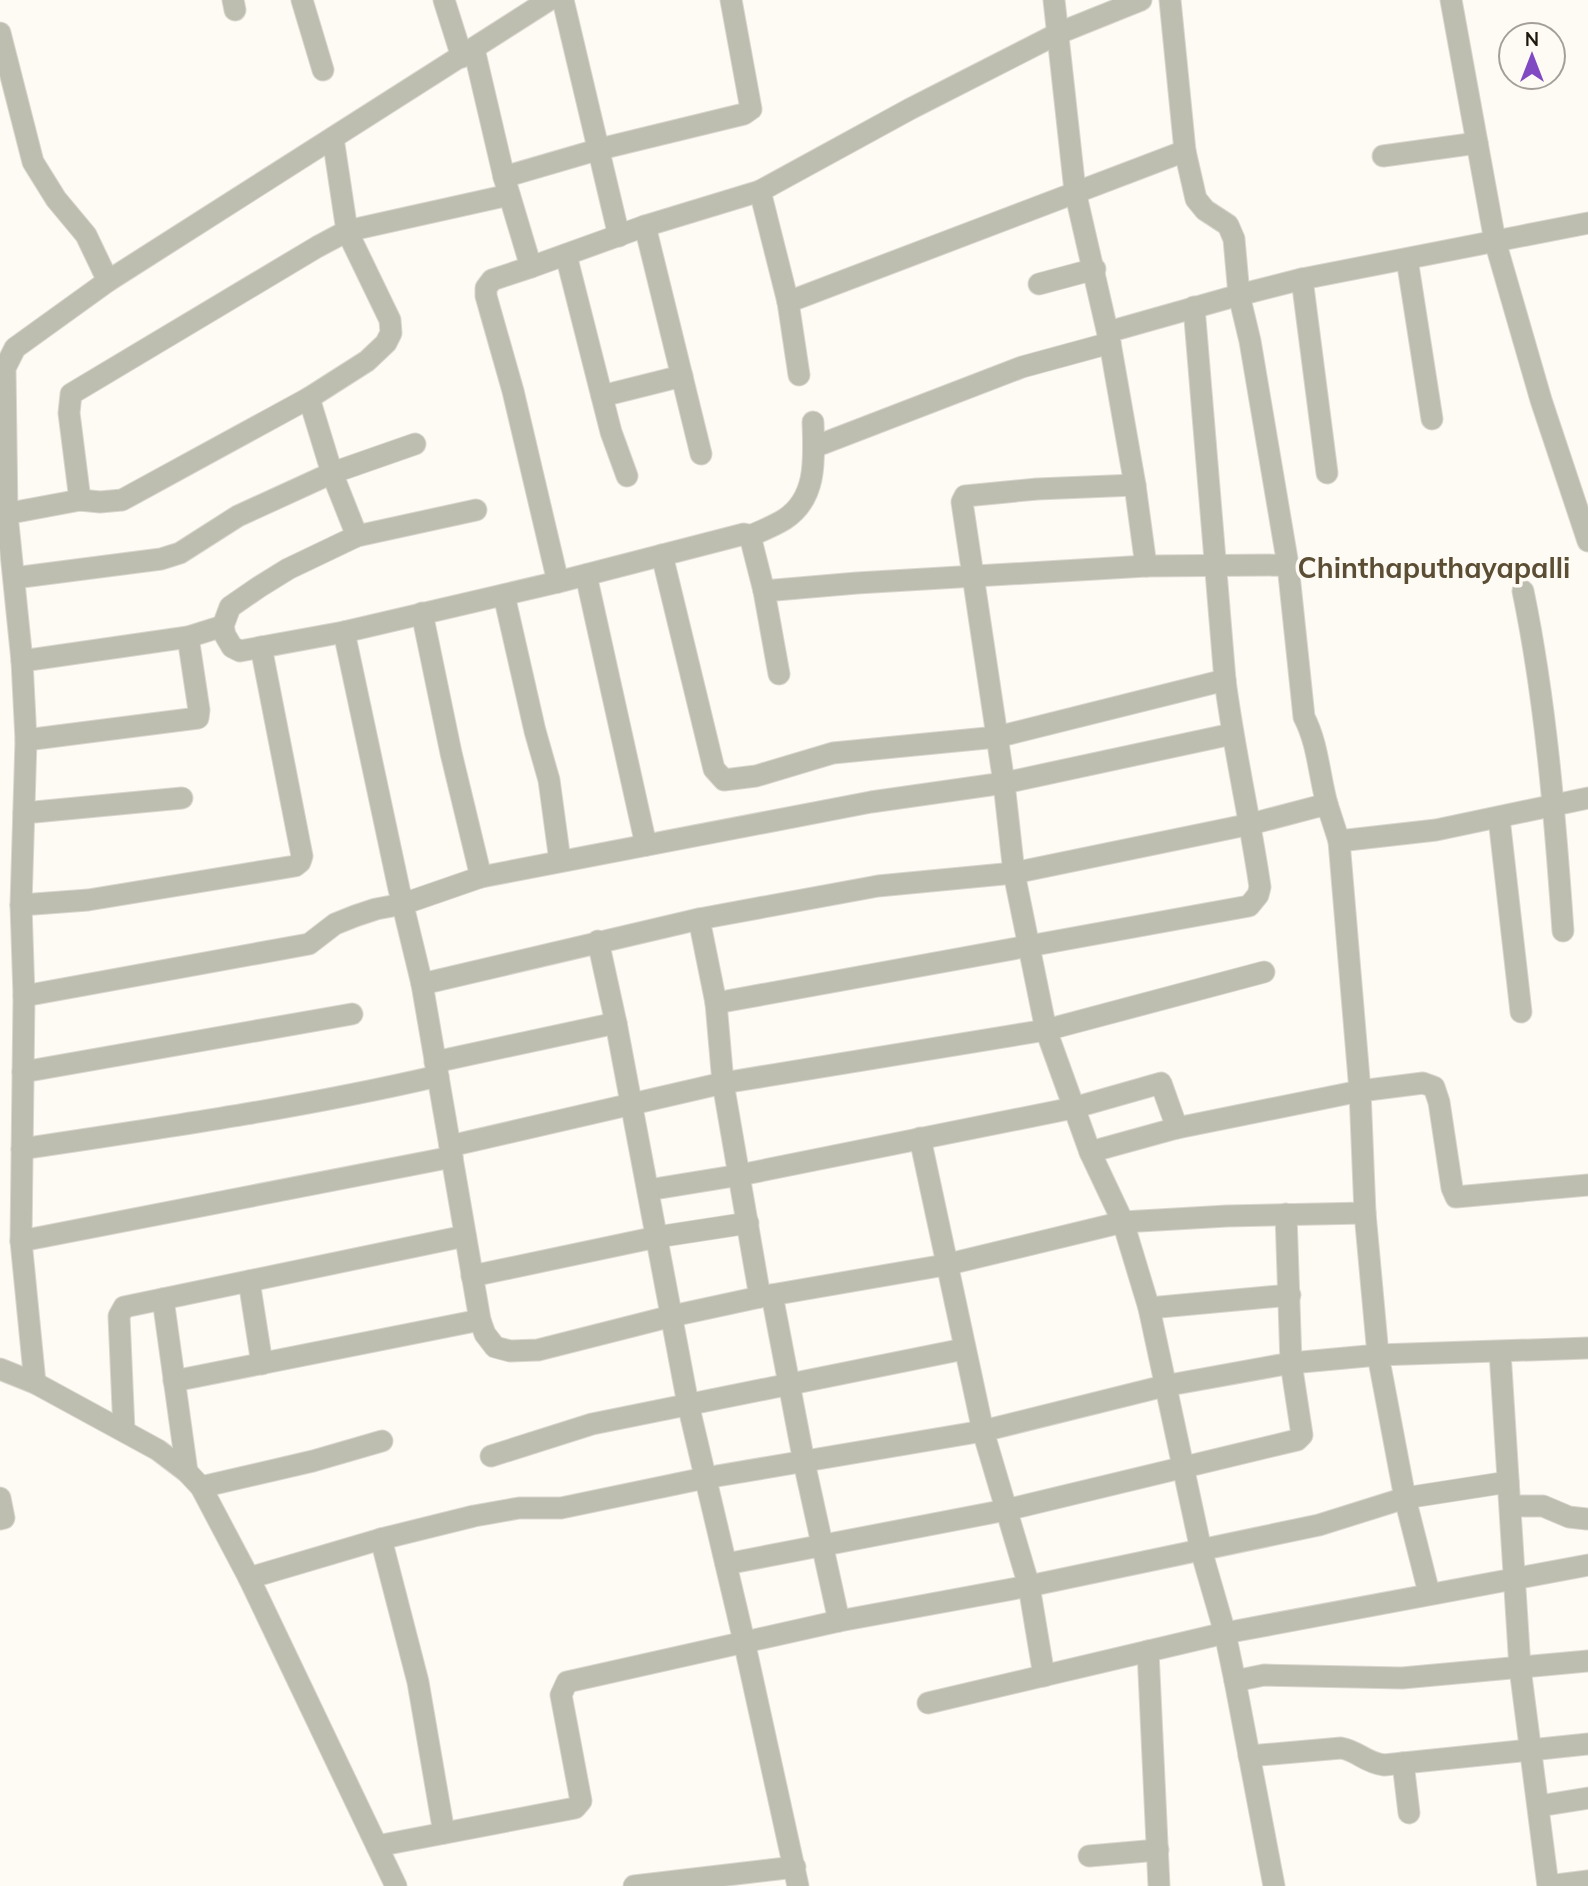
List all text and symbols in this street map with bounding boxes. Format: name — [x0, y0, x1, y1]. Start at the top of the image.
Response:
north arrow — [1497, 21, 1567, 91]
text: N — [1525, 27, 1539, 51]
district label: Chinthaputhayapalli — [1298, 550, 1570, 585]

